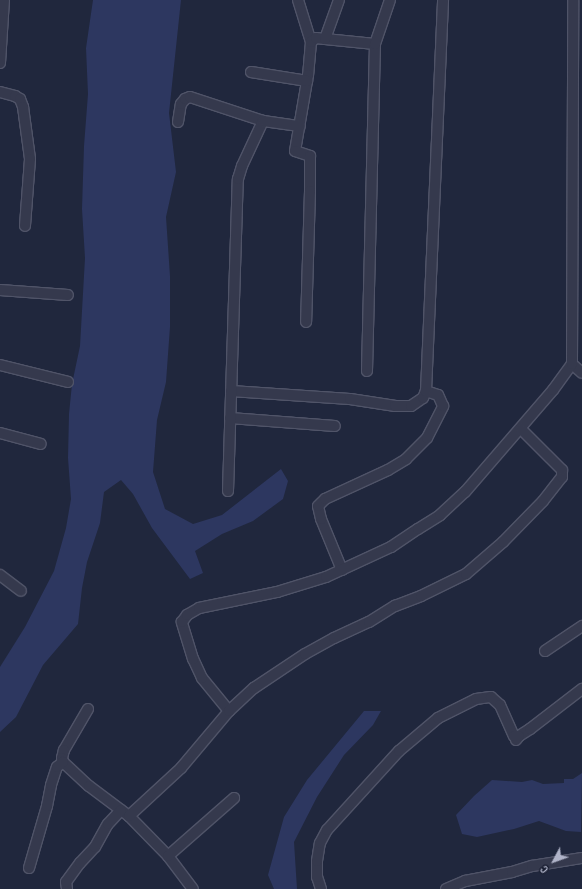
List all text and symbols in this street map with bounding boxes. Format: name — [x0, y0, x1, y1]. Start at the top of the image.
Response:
north arrow — [534, 841, 574, 881]
text: С — [538, 863, 551, 876]

